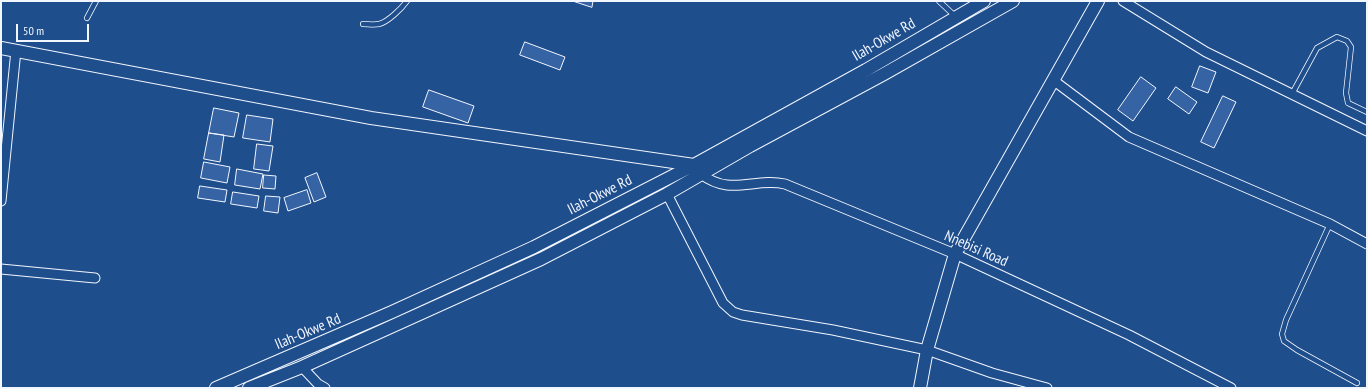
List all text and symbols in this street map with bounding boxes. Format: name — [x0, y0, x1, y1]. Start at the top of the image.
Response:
street label: Ilah-Okwe Rd — [849, 15, 919, 65]
scale bar — [18, 16, 91, 42]
text: 50 m — [23, 23, 44, 38]
street label: Ilah-Okwe Rd — [565, 171, 635, 219]
street label: Nnebisi Road — [941, 227, 1011, 271]
street label: Ilah-Okwe Rd — [272, 310, 344, 354]

